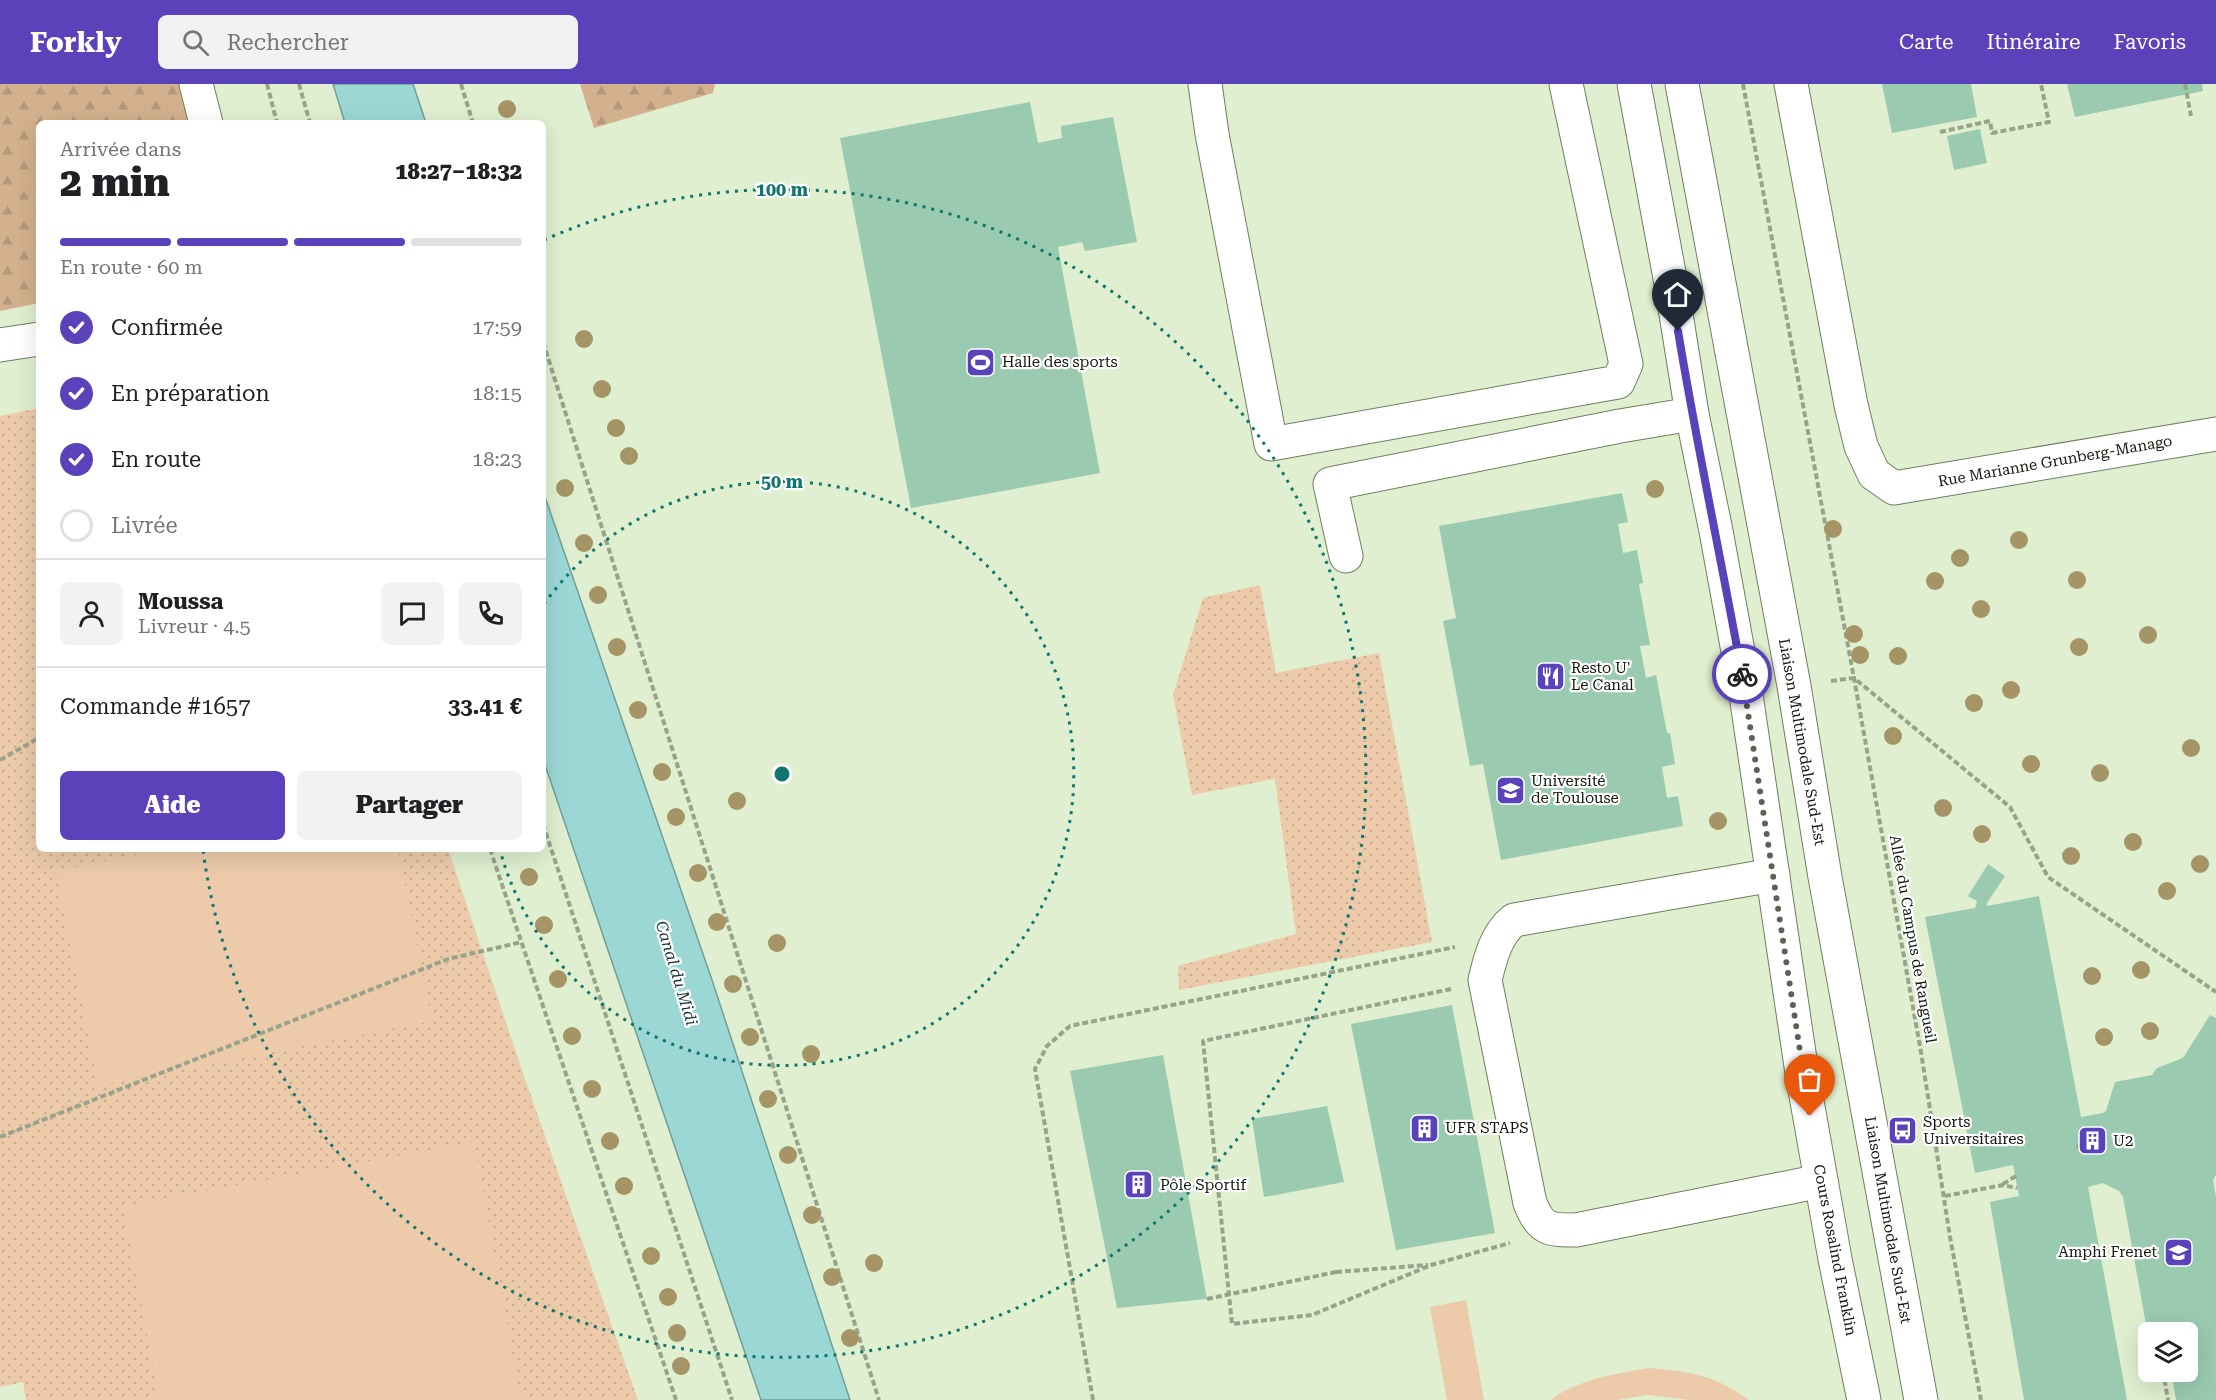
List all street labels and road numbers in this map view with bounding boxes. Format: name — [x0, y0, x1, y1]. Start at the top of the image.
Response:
street label: Rue Marianne Grunberg-Manago — [1937, 432, 2173, 490]
street label: Liaison Multimodale Sud-Est — [1775, 637, 1829, 847]
street label: Allée du Campus de Rangueil — [1886, 834, 1940, 1045]
street label: Liaison Multimodale Sud-Est — [1861, 1115, 1915, 1325]
street label: Cours Rosalind Franklin — [1810, 1163, 1861, 1338]

